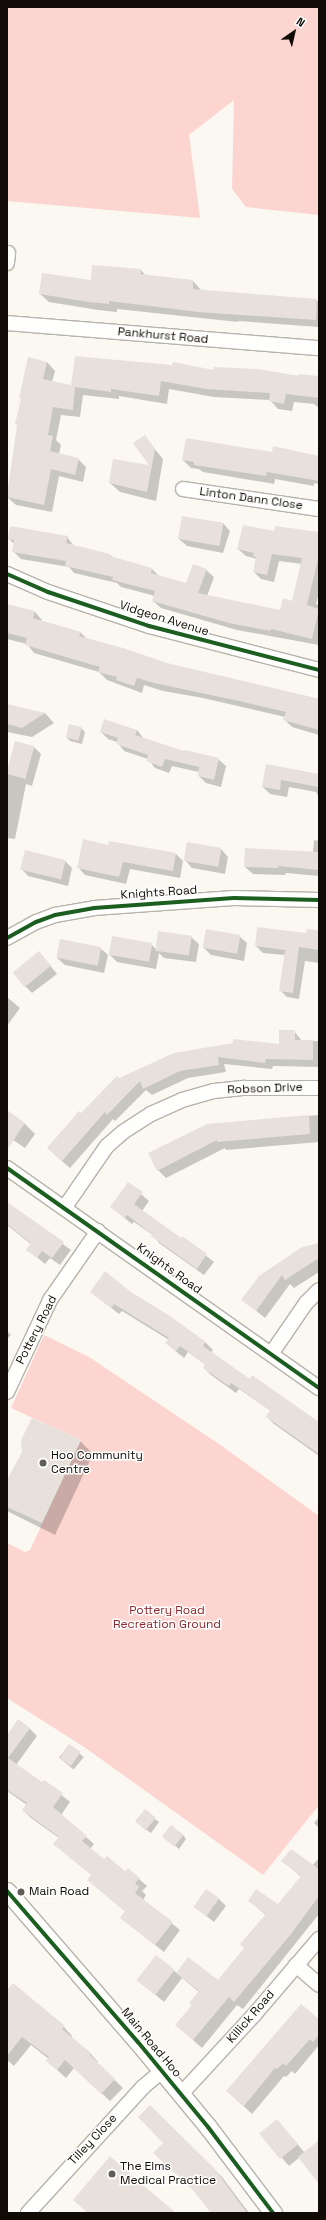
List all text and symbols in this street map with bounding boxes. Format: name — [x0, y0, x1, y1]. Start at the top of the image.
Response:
north arrow — [274, 12, 314, 52]
text: N — [294, 14, 308, 30]
street label: Pankhurst Road — [117, 325, 209, 347]
street label: Linton Dann Close — [199, 485, 303, 513]
street label: Vidgeon Avenue — [117, 598, 211, 640]
street label: Knights Road — [120, 883, 198, 903]
street label: Robson Drive — [227, 1080, 303, 1098]
street label: Knights Road — [134, 1241, 204, 1297]
street label: Pottery Road — [13, 1293, 61, 1367]
place label: Hoo Community Centre — [51, 1449, 143, 1477]
marker: Hoo Community Centre — [38, 1458, 48, 1468]
park label: Pottery Road Recreation Ground — [113, 1604, 221, 1632]
place label: Main Road — [29, 1885, 89, 1899]
marker: Main Road — [16, 1887, 26, 1897]
street label: Killick Road — [224, 1988, 278, 2046]
street label: Main Road Hoo — [118, 2005, 184, 2081]
street label: Tilley Close — [66, 2111, 120, 2169]
place label: The Elms Medical Practice — [120, 2160, 216, 2188]
marker: The Elms Medical Practice — [107, 2169, 117, 2179]

